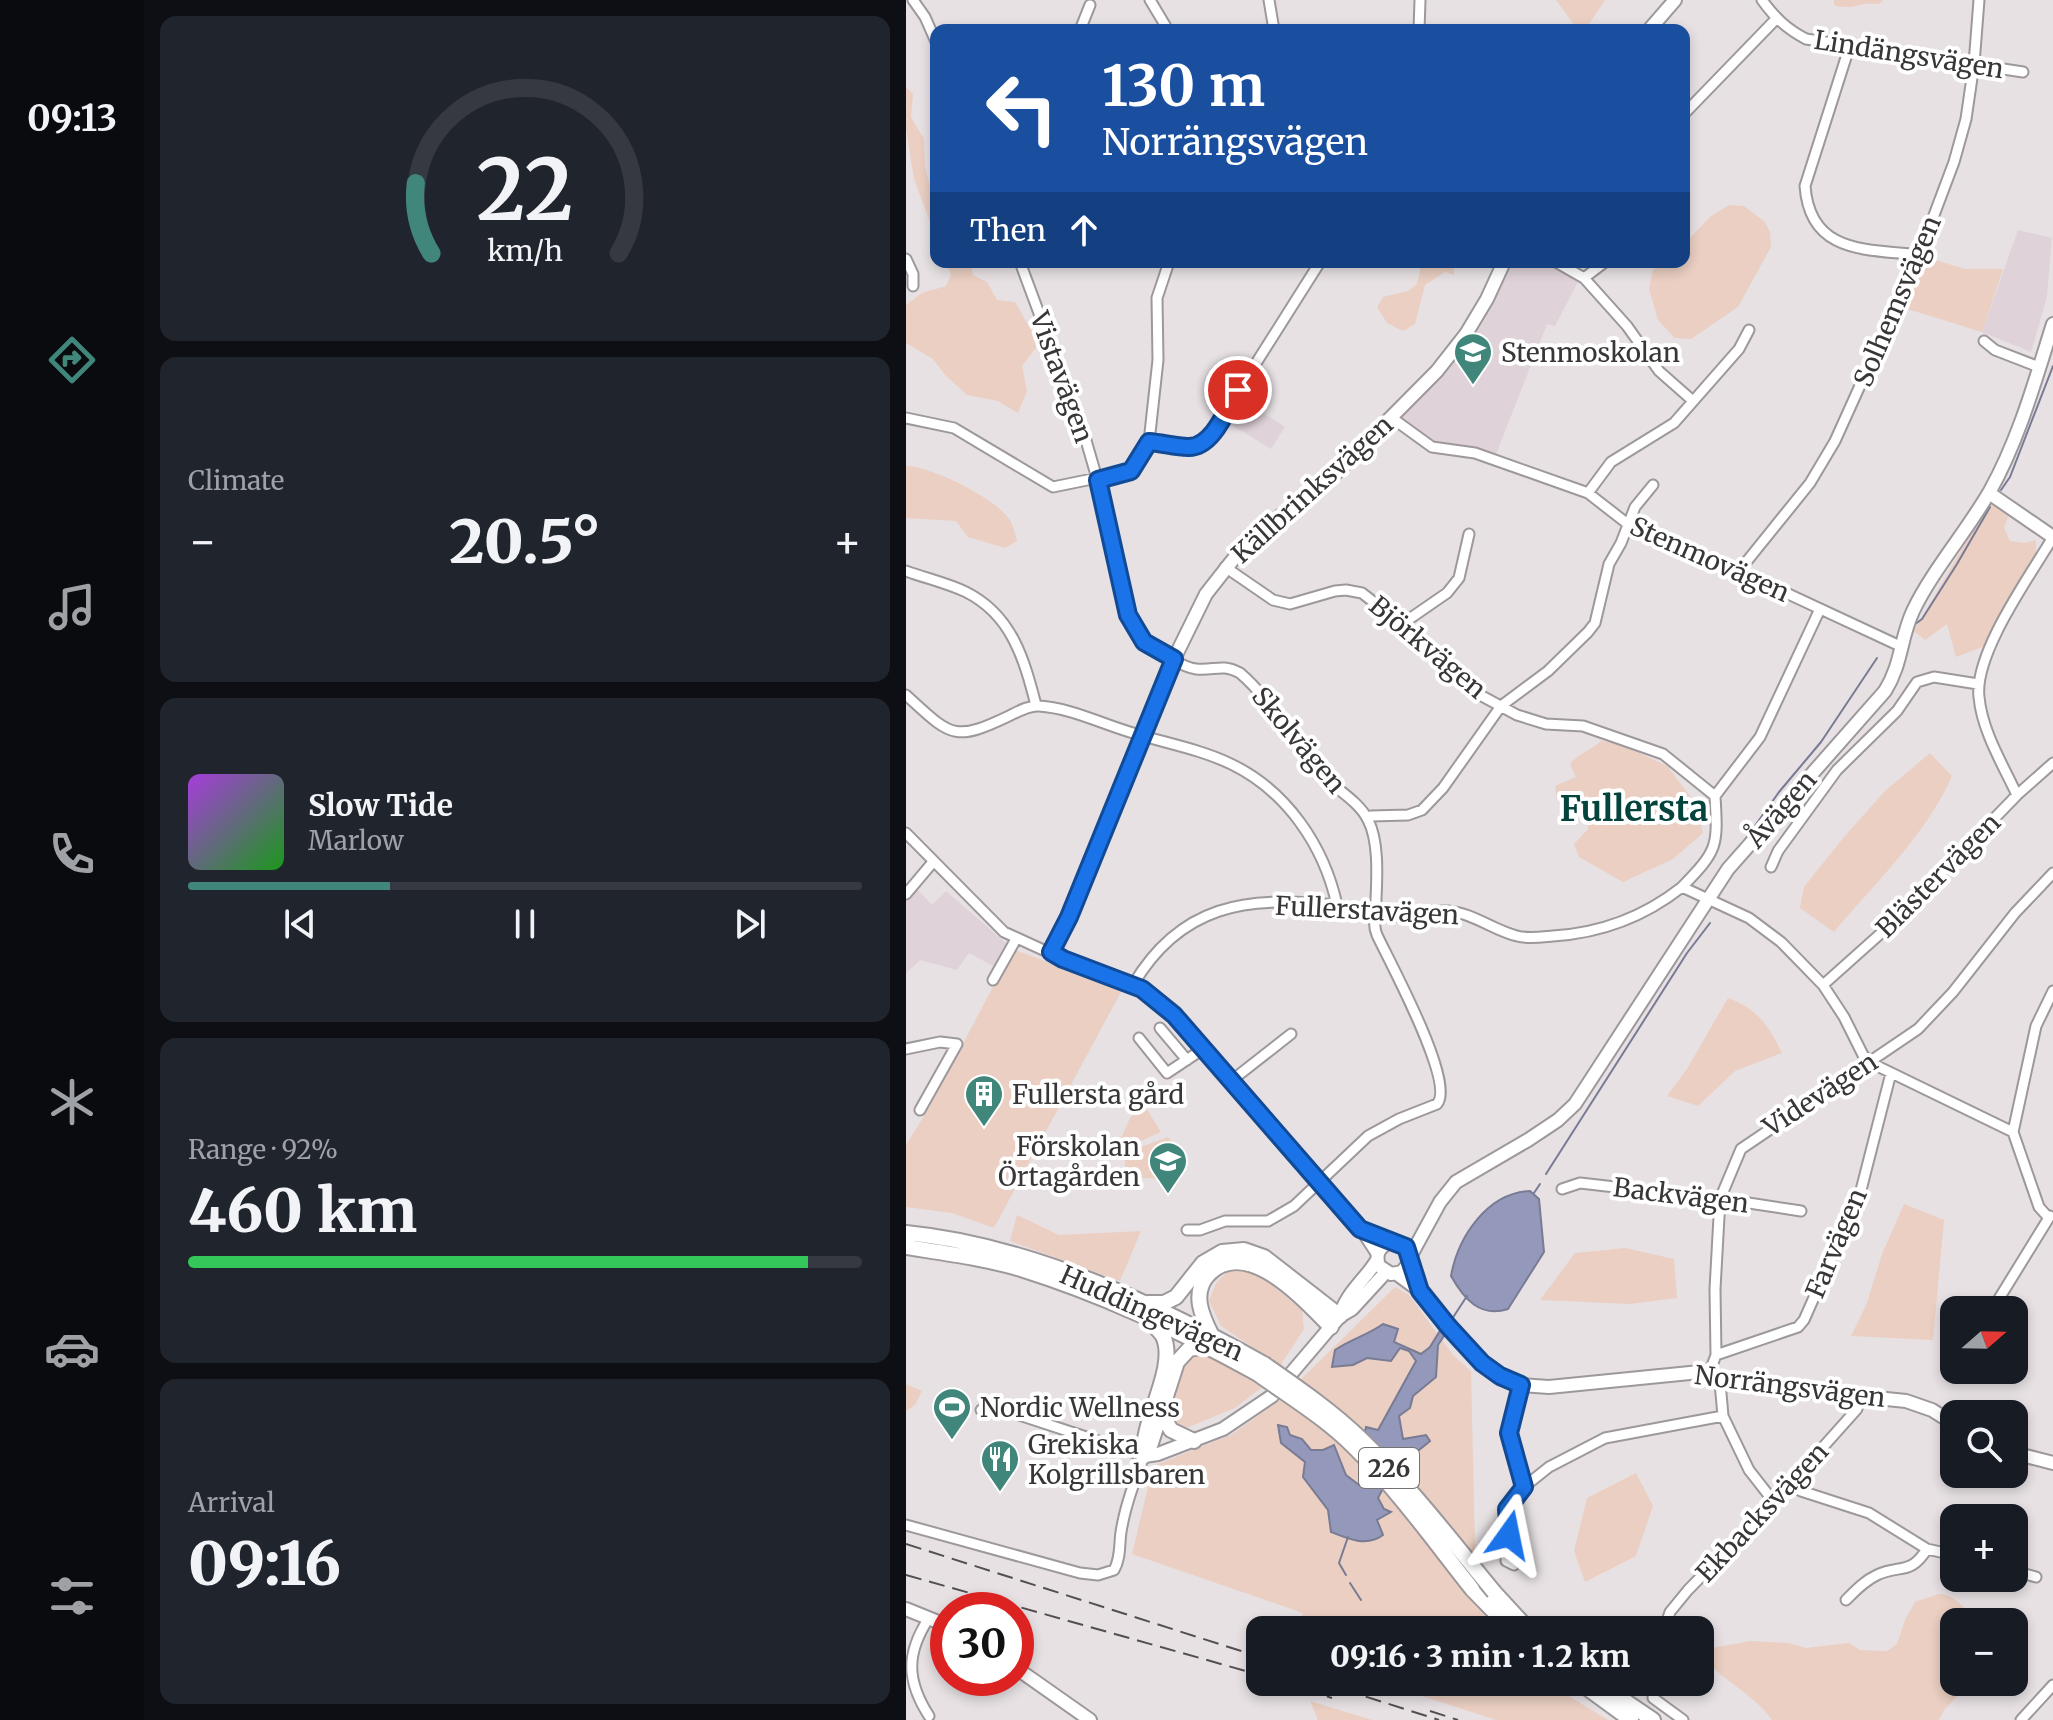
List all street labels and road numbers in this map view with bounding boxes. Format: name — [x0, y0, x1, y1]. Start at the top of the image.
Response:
street label: Lindängsvägen — [1812, 23, 2006, 85]
street label: Solhemsvägen — [1846, 210, 1948, 392]
street label: Vistavägen — [1023, 306, 1101, 447]
street label: Källbrinksvägen — [1225, 408, 1399, 570]
street label: Stenmovägen — [1625, 509, 1795, 609]
street label: Björkvägen — [1363, 589, 1493, 705]
street label: Skolvägen — [1245, 680, 1353, 800]
street label: Åvägen — [1736, 762, 1823, 855]
street label: Blästervägen — [1869, 806, 2007, 944]
street label: Fullerstavägen — [1274, 889, 1460, 931]
street label: Videvägen — [1756, 1045, 1883, 1144]
street label: Backvägen — [1611, 1170, 1751, 1220]
street label: Farvägen — [1798, 1183, 1874, 1303]
street label: Huddingevägen — [1055, 1258, 1249, 1368]
street label: Norrängsvägen — [1693, 1358, 1887, 1414]
street label: Ekbacksvägen — [1689, 1435, 1835, 1589]
road number: 226 — [1359, 1448, 1419, 1488]

